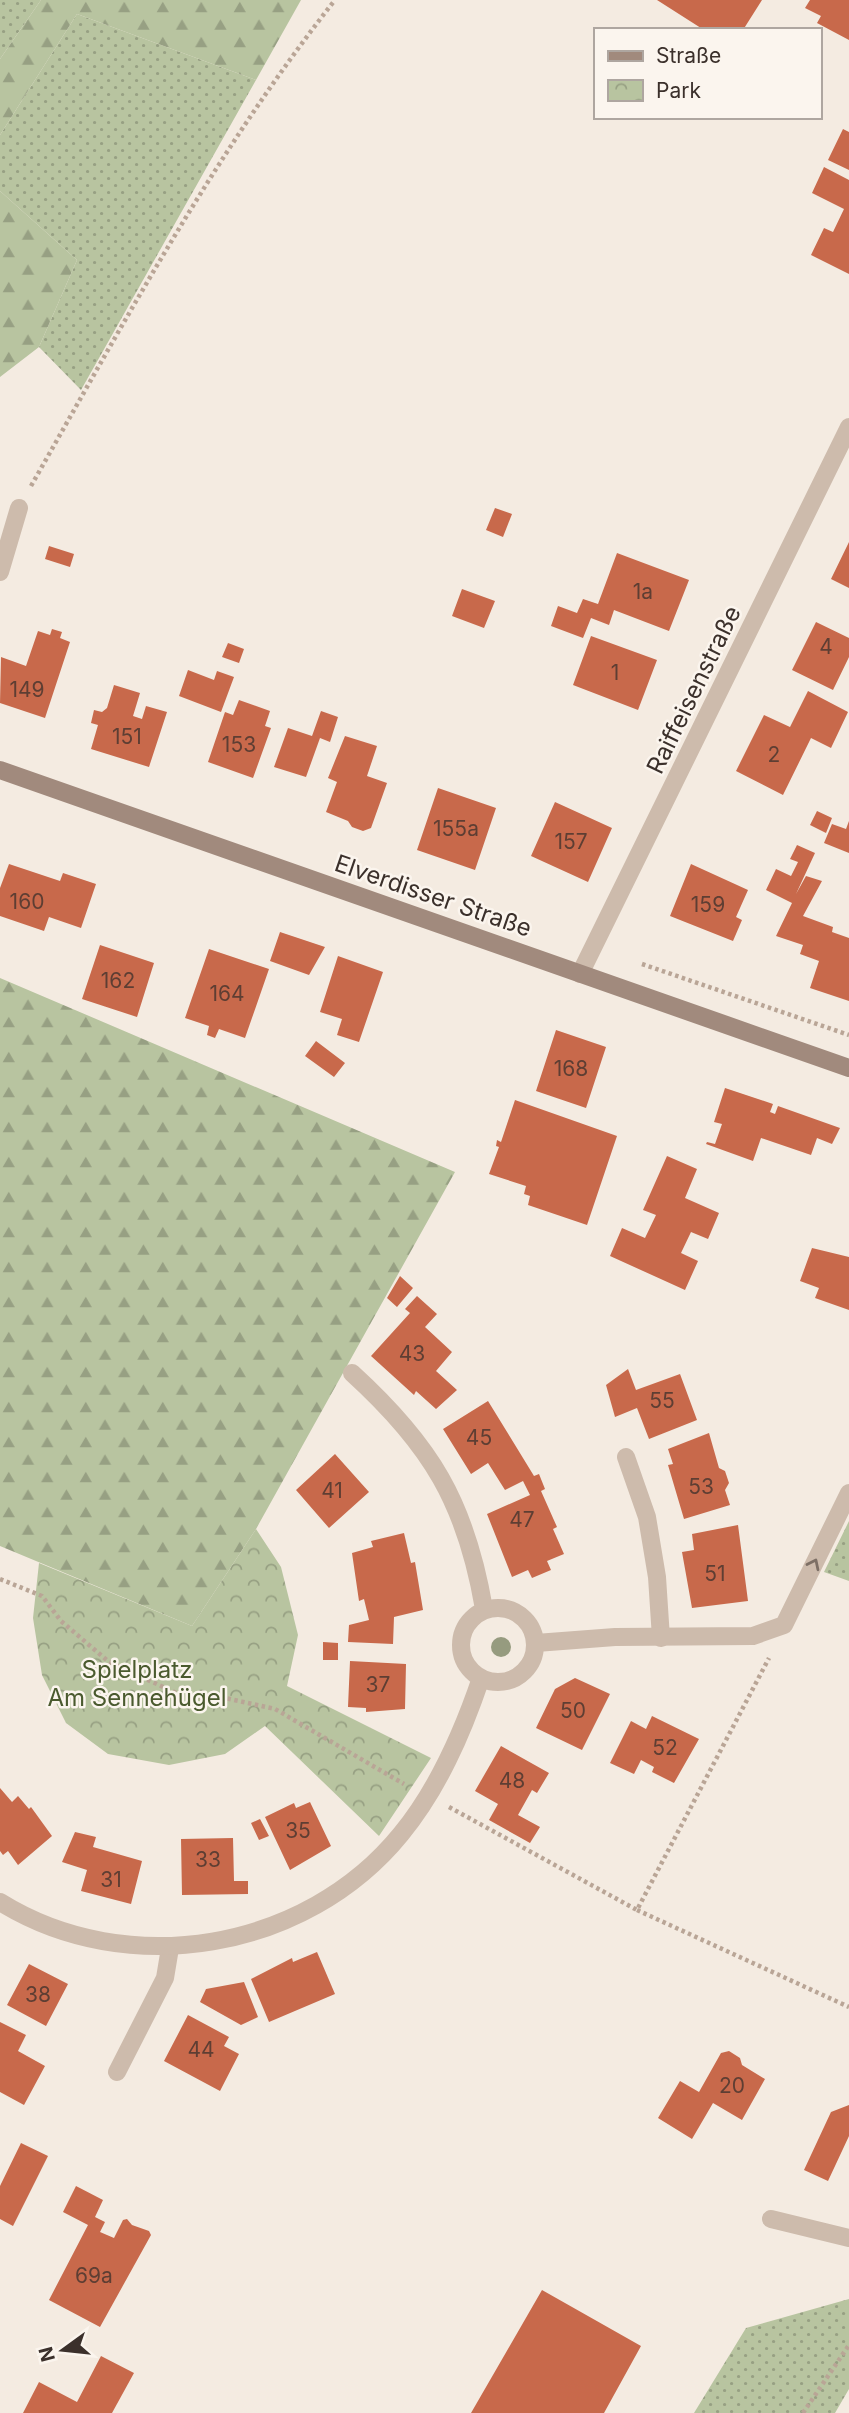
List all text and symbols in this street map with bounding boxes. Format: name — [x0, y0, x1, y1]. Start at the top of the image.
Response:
legend — [594, 28, 821, 119]
text: Straße — [656, 43, 721, 68]
text: Park — [656, 78, 701, 103]
house number: 1a — [633, 579, 653, 604]
street label: Raiffeisenstraße — [640, 601, 747, 778]
house number: 4 — [819, 634, 833, 659]
house number: 1 — [611, 660, 619, 685]
house number: 149 — [9, 677, 45, 702]
house number: 151 — [112, 724, 142, 749]
house number: 153 — [222, 732, 256, 757]
house number: 2 — [768, 742, 780, 767]
house number: 155a — [433, 816, 479, 841]
house number: 157 — [554, 829, 588, 854]
street label: Elverdisser Straße — [331, 848, 535, 943]
house number: 160 — [10, 889, 44, 914]
house number: 159 — [691, 892, 725, 917]
house number: 162 — [101, 968, 135, 993]
house number: 164 — [209, 981, 245, 1006]
house number: 168 — [554, 1056, 588, 1081]
house number: 43 — [399, 1341, 425, 1366]
house number: 55 — [649, 1388, 675, 1413]
house number: 45 — [466, 1425, 492, 1450]
house number: 53 — [688, 1474, 714, 1499]
house number: 41 — [321, 1478, 343, 1503]
house number: 47 — [509, 1507, 535, 1532]
one-way arrow — [806, 1559, 820, 1571]
house number: 51 — [704, 1561, 726, 1586]
park label: Spielplatz Am Sennehügel — [48, 1655, 226, 1712]
house number: 37 — [366, 1672, 390, 1697]
house number: 50 — [560, 1698, 586, 1723]
house number: 52 — [652, 1735, 678, 1760]
house number: 48 — [499, 1768, 525, 1793]
house number: 35 — [285, 1818, 311, 1843]
house number: 33 — [195, 1847, 221, 1872]
house number: 31 — [100, 1867, 122, 1892]
house number: 38 — [25, 1982, 51, 2007]
house number: 44 — [187, 2037, 215, 2062]
house number: 20 — [719, 2073, 745, 2098]
house number: 69a — [75, 2263, 113, 2288]
north arrow — [28, 2315, 98, 2385]
text: N — [34, 2344, 60, 2364]

